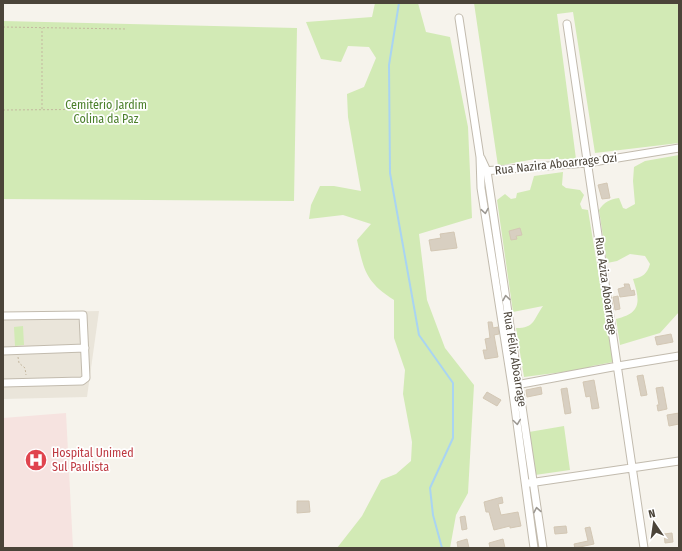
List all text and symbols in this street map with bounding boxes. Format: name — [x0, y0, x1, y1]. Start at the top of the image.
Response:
park label: Cemitério Jardim Colina da Paz — [65, 98, 147, 126]
street label: Rua Nazira Aboarrage Ozi — [494, 151, 618, 177]
one-way arrow — [480, 208, 489, 214]
street label: Rua Aziza Aboarrage — [592, 236, 620, 336]
one-way arrow — [502, 295, 510, 301]
street label: Rua Félix Aboarrage — [501, 310, 529, 408]
one-way arrow — [512, 419, 521, 425]
place label: Hospital Unimed Sul Paulista — [52, 446, 134, 474]
hospital icon: Hospital Unimed Sul Paulista — [23, 447, 49, 473]
north arrow — [634, 503, 674, 543]
one-way arrow — [533, 506, 541, 513]
text: N — [647, 507, 657, 521]

